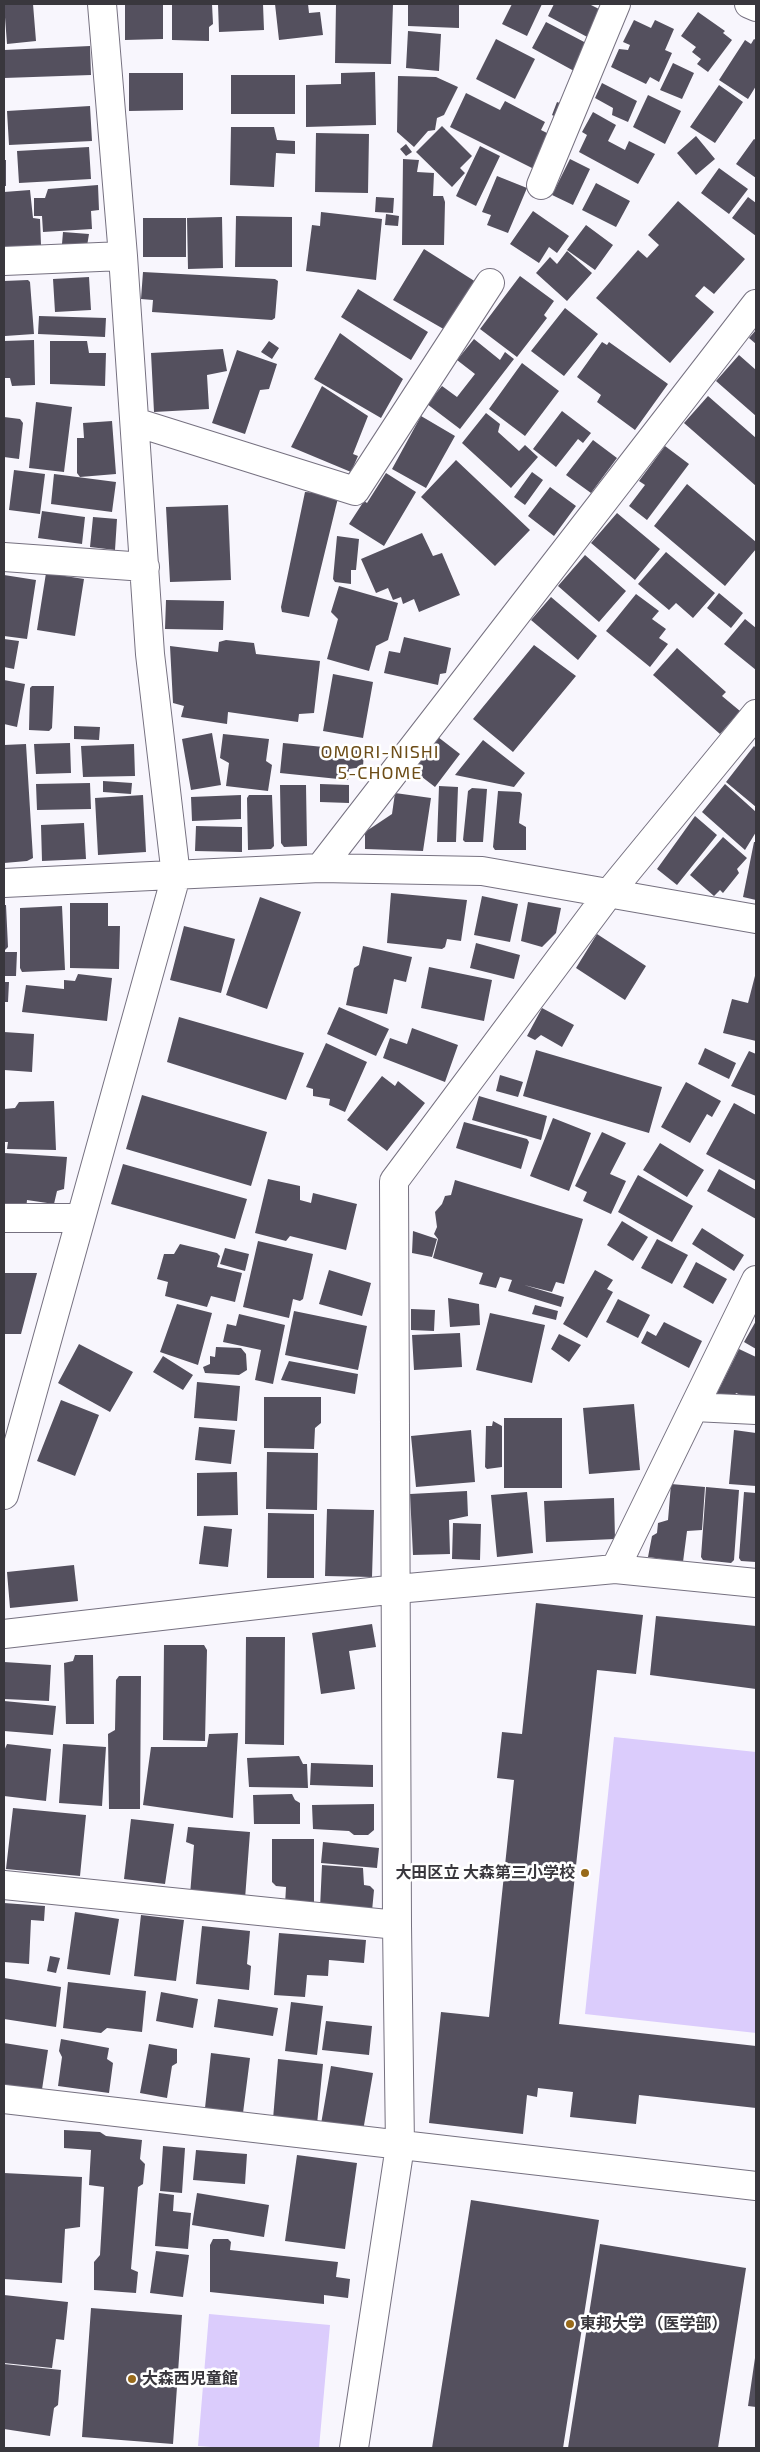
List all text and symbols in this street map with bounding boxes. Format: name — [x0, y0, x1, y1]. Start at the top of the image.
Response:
district label: OMORI-NISHI 5-CHOME — [319, 741, 441, 784]
place label: 大田区立 大森第三小学校 — [396, 1863, 575, 1883]
marker: 大田区立 大森第三小学校 — [579, 1867, 591, 1879]
place label: 東邦大学 （医学部） — [580, 2314, 727, 2334]
marker: 東邦大学 （医学部） — [564, 2318, 576, 2330]
place label: 大森西児童館 — [142, 2369, 238, 2389]
marker: 大森西児童館 — [126, 2373, 138, 2385]

